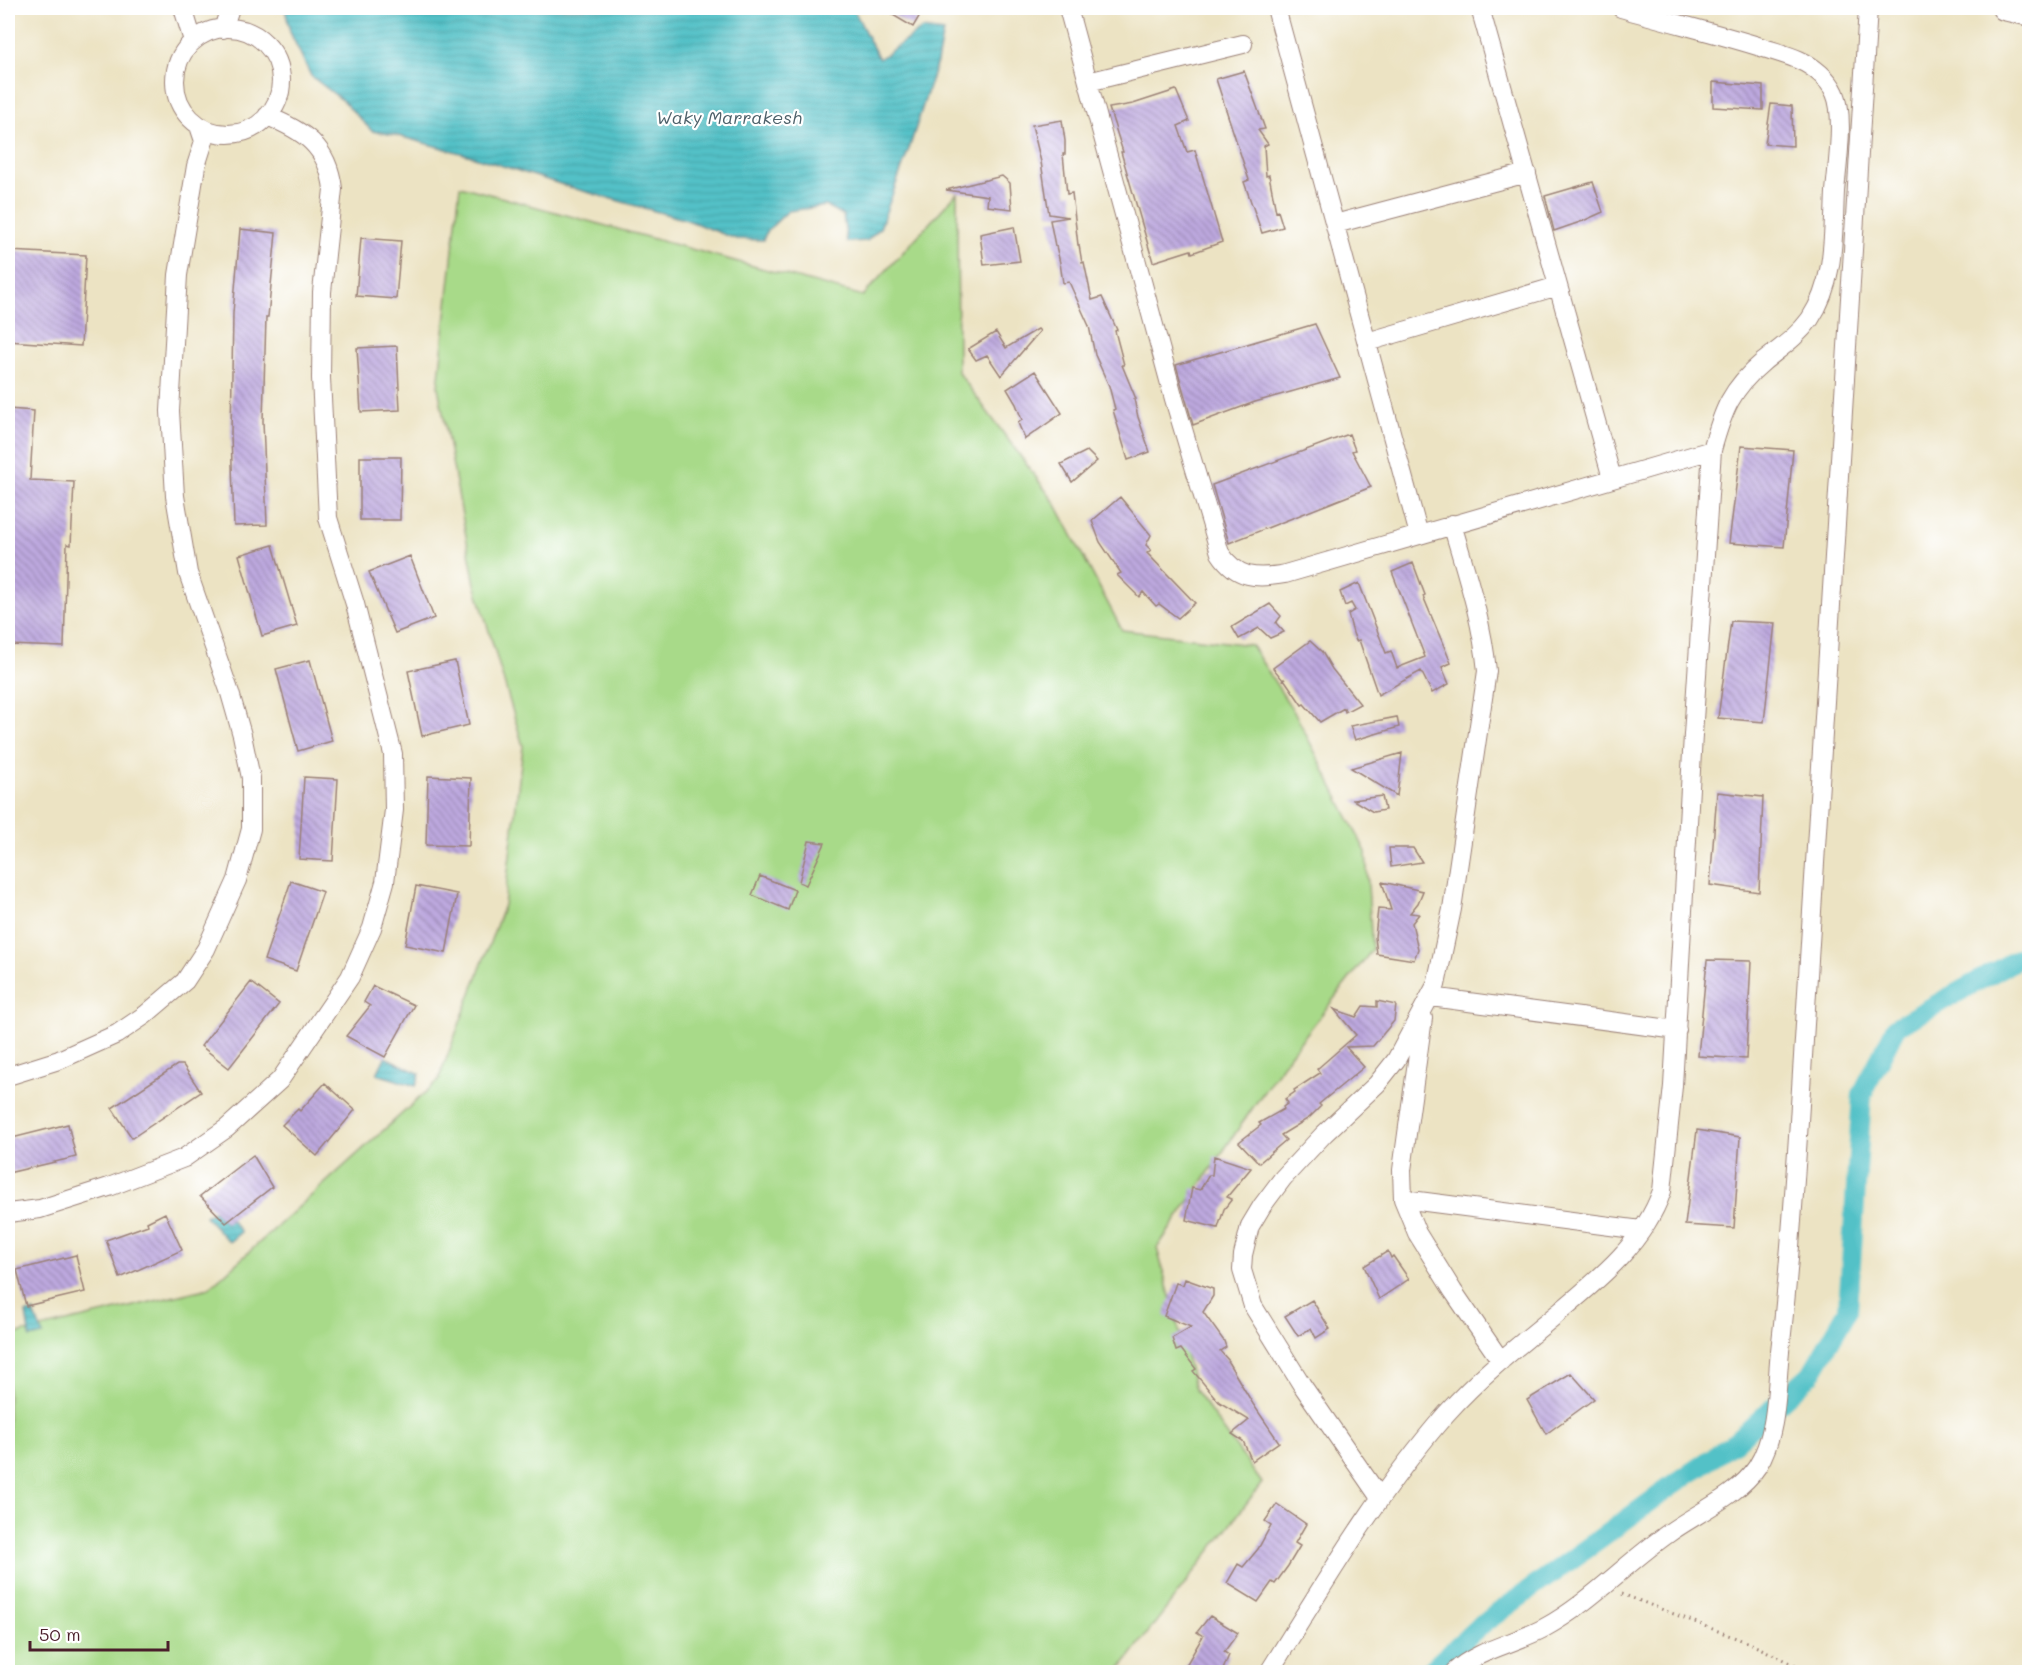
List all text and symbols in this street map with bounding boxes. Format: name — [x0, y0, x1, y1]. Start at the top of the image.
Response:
water label: Waky Marrakesh — [656, 105, 802, 129]
scale bar — [30, 1614, 168, 1652]
text: 50 m — [39, 1622, 81, 1646]

